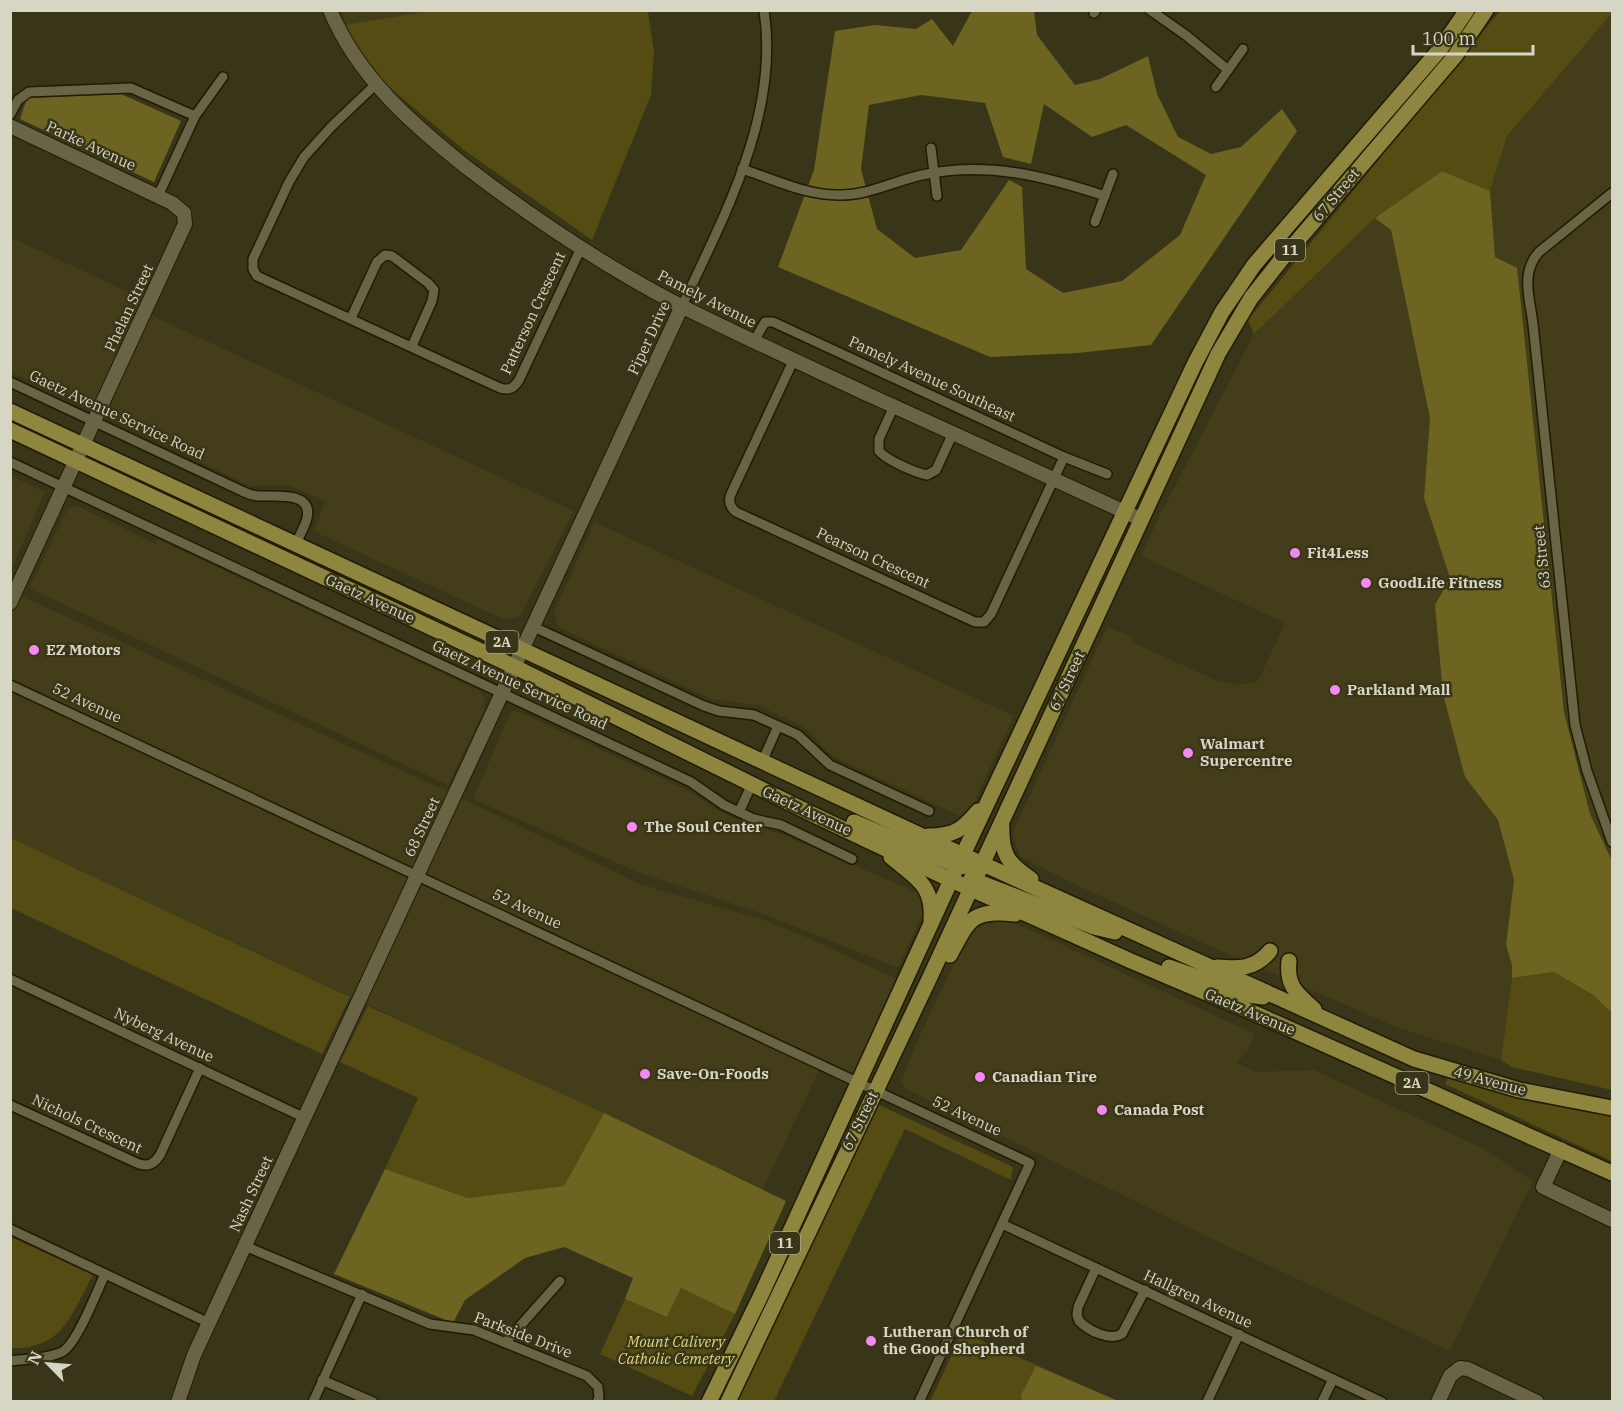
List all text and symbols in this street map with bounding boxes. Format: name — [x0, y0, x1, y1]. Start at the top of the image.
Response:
scale bar — [1413, 18, 1533, 56]
text: 100 m — [1422, 27, 1476, 50]
street label: Parke Avenue — [43, 116, 139, 175]
street label: 67 Street — [1308, 164, 1363, 225]
road number: 11 — [1275, 239, 1305, 261]
street label: Patterson Crescent — [496, 248, 569, 377]
street label: Phelan Street — [100, 261, 157, 355]
street label: Pamely Avenue — [655, 265, 760, 332]
street label: Piper Drive — [623, 298, 674, 378]
street label: Pamely Avenue Southeast — [846, 331, 1019, 426]
street label: Gaetz Avenue Service Road — [26, 365, 208, 464]
street label: Pearson Crescent — [813, 523, 933, 592]
street label: 63 Street — [1529, 524, 1554, 590]
place label: Fit4Less — [1307, 543, 1369, 562]
marker: Fit4Less — [1288, 546, 1302, 560]
street label: Gaetz Avenue — [323, 570, 418, 628]
place label: GoodLife Fitness — [1378, 573, 1502, 592]
marker: GoodLife Fitness — [1359, 576, 1373, 590]
road number: 2A — [486, 631, 518, 653]
street label: Gaetz Avenue Service Road — [429, 635, 611, 734]
place label: EZ Motors — [46, 640, 121, 659]
marker: EZ Motors — [27, 643, 41, 657]
street label: 67 Street — [1044, 648, 1089, 714]
street label: 52 Avenue — [50, 678, 125, 727]
place label: Parkland Mall — [1347, 680, 1451, 699]
marker: Parkland Mall — [1328, 683, 1342, 697]
place label: Walmart Supercentre — [1200, 734, 1292, 770]
marker: Walmart Supercentre — [1181, 746, 1195, 760]
street label: Gaetz Avenue — [760, 782, 855, 840]
street label: 68 Street — [399, 794, 444, 860]
place label: The Soul Center — [644, 817, 763, 836]
marker: The Soul Center — [625, 820, 639, 834]
street label: 52 Avenue — [490, 884, 565, 933]
street label: Gaetz Avenue — [1202, 984, 1298, 1039]
street label: Nyberg Avenue — [111, 1003, 217, 1066]
street label: 49 Avenue — [1452, 1062, 1528, 1099]
place label: Save-On-Foods — [657, 1064, 769, 1083]
marker: Save-On-Foods — [638, 1067, 652, 1081]
place label: Canadian Tire — [992, 1067, 1097, 1086]
marker: Canadian Tire — [973, 1070, 987, 1084]
road number: 2A — [1396, 1072, 1428, 1094]
street label: 67 Street — [837, 1088, 882, 1154]
street label: Nichols Crescent — [29, 1090, 145, 1157]
street label: 52 Avenue — [930, 1091, 1005, 1140]
place label: Canada Post — [1114, 1100, 1204, 1119]
marker: Canada Post — [1095, 1103, 1109, 1117]
street label: Nash Street — [225, 1153, 277, 1235]
road number: 11 — [770, 1232, 800, 1254]
street label: Hallgren Avenue — [1141, 1265, 1256, 1332]
street label: Parkside Drive — [472, 1307, 575, 1362]
place label: Lutheran Church of the Good Shepherd — [883, 1322, 1029, 1358]
park label: Mount Calivery Catholic Cemetery — [618, 1332, 735, 1368]
north arrow — [18, 1334, 78, 1394]
marker: Lutheran Church of the Good Shepherd — [864, 1334, 878, 1348]
text: N — [23, 1348, 46, 1368]

